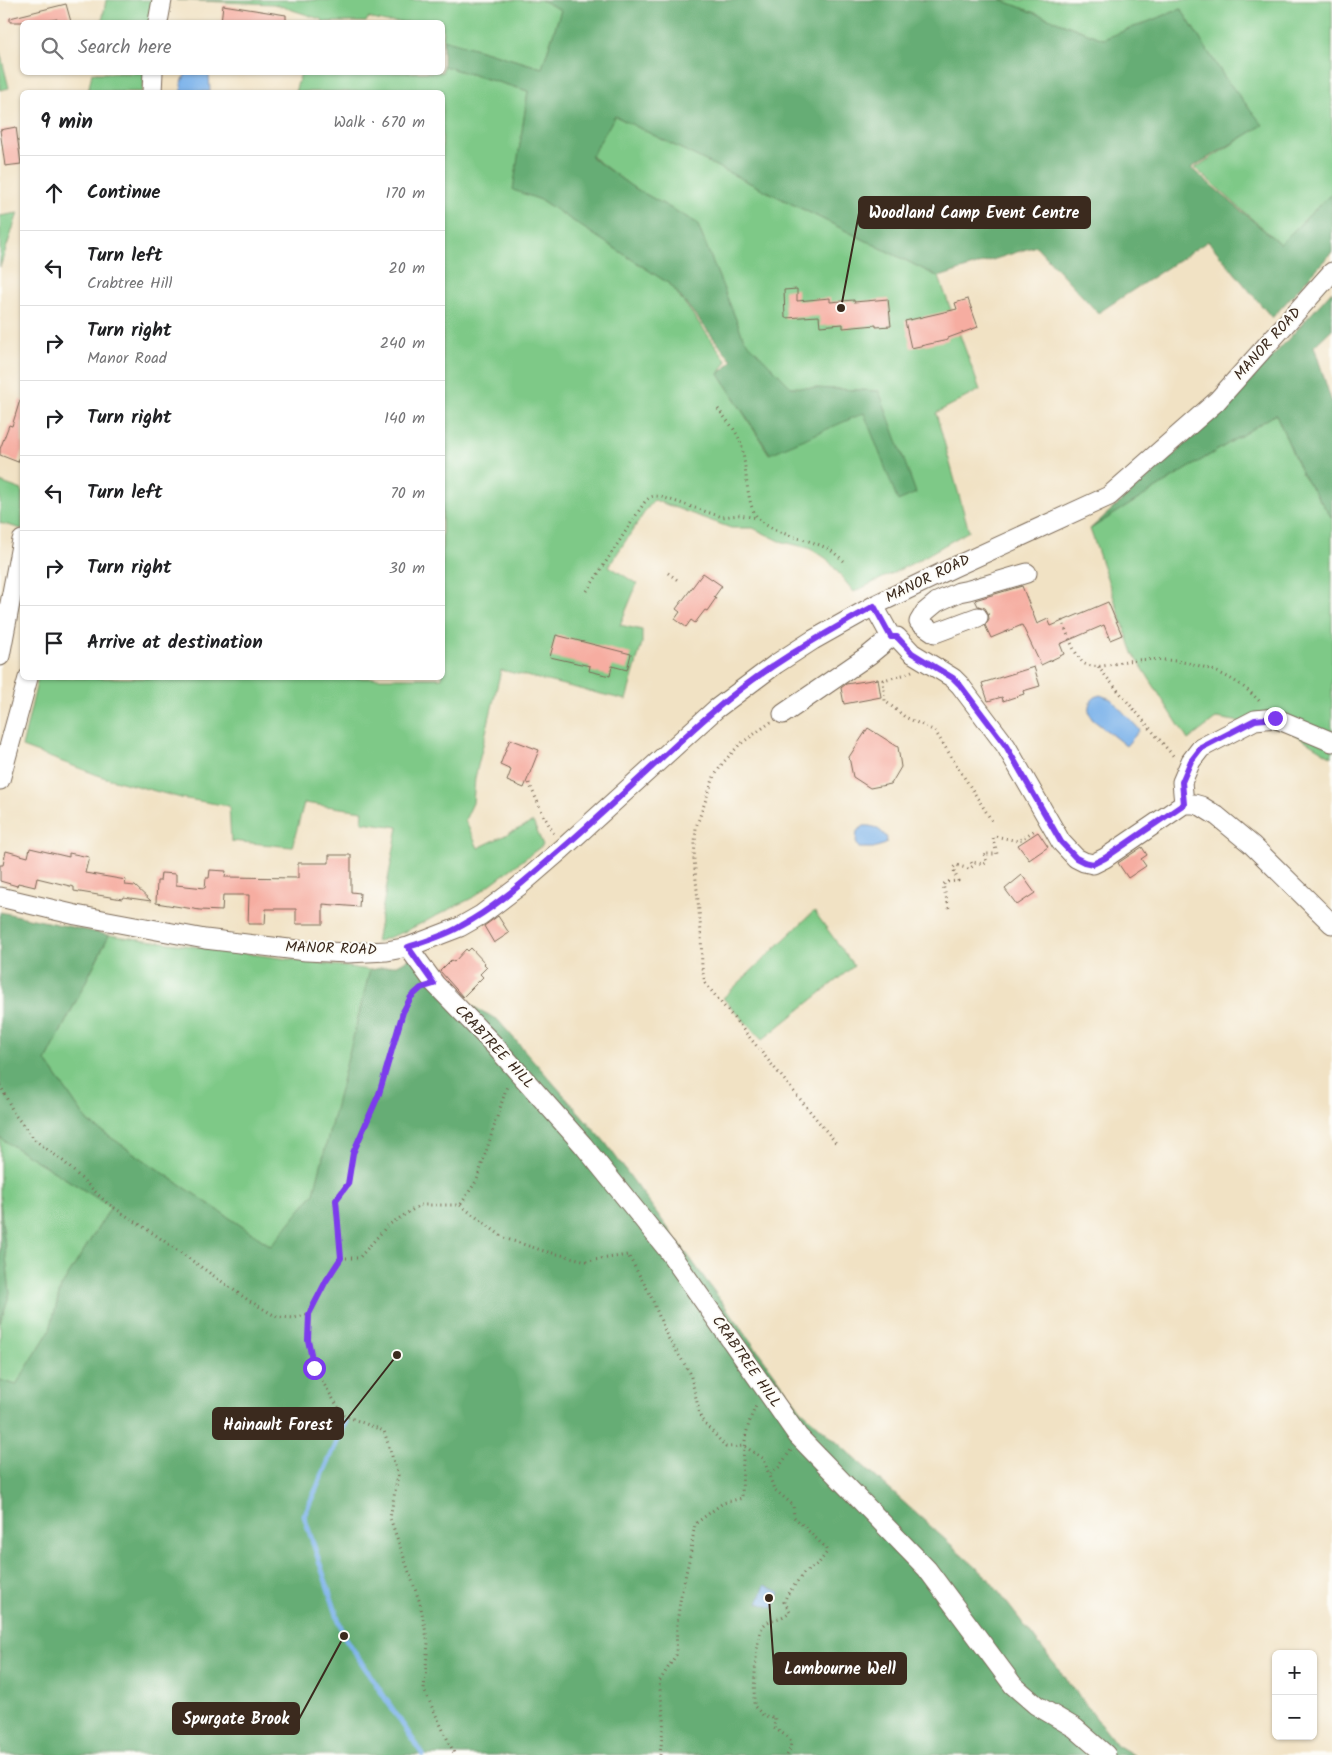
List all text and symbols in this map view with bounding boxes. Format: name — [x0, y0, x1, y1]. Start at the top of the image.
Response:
search box — [20, 20, 445, 75]
text: Search here — [78, 33, 172, 63]
icon: search — [38, 34, 66, 62]
text: 9 min — [40, 106, 93, 139]
text: Walk · 670 m — [334, 110, 425, 135]
text: Continue — [87, 178, 160, 208]
icon: ahead — [40, 179, 68, 207]
text: 170 m — [385, 181, 425, 206]
callout: Woodland Camp Event Centre — [859, 197, 1090, 228]
text: Woodland Camp Event Centre — [869, 201, 1080, 226]
text: Turn left — [87, 241, 162, 271]
icon: left — [40, 254, 68, 282]
text: 20 m — [389, 256, 425, 281]
text: Crabtree Hill — [87, 271, 172, 296]
street label: MANOR ROAD — [1228, 302, 1308, 386]
text: Turn right — [87, 316, 172, 346]
icon: right — [40, 329, 68, 357]
text: 240 m — [380, 331, 425, 356]
text: Manor Road — [87, 346, 167, 371]
text: Turn right — [87, 403, 172, 433]
icon: right — [40, 404, 68, 432]
text: 140 m — [384, 406, 425, 431]
text: Turn left — [87, 478, 162, 508]
icon: left — [40, 479, 68, 507]
text: 70 m — [390, 481, 425, 506]
street label: MANOR ROAD — [881, 548, 975, 610]
text: Turn right — [87, 553, 172, 583]
icon: right — [40, 554, 68, 582]
text: 30 m — [389, 556, 425, 581]
text: Arrive at destination — [87, 628, 263, 658]
icon: arrive — [40, 629, 68, 657]
route end — [1264, 707, 1287, 730]
street label: MANOR ROAD — [285, 935, 378, 963]
street label: CRABTREE HILL — [448, 999, 540, 1095]
street label: CRABTREE HILL — [705, 1311, 787, 1413]
route start — [303, 1357, 326, 1380]
callout: Hainault Forest — [213, 1408, 343, 1439]
text: Hainault Forest — [223, 1413, 333, 1438]
map controls — [1272, 1650, 1317, 1740]
button: + — [1272, 1650, 1317, 1695]
callout: Lambourne Well — [774, 1653, 906, 1684]
text: Lambourne Well — [784, 1657, 897, 1682]
button: − — [1272, 1695, 1317, 1740]
callout: Spurgate Brook — [173, 1703, 299, 1734]
text: Spurgate Brook — [183, 1707, 290, 1732]

